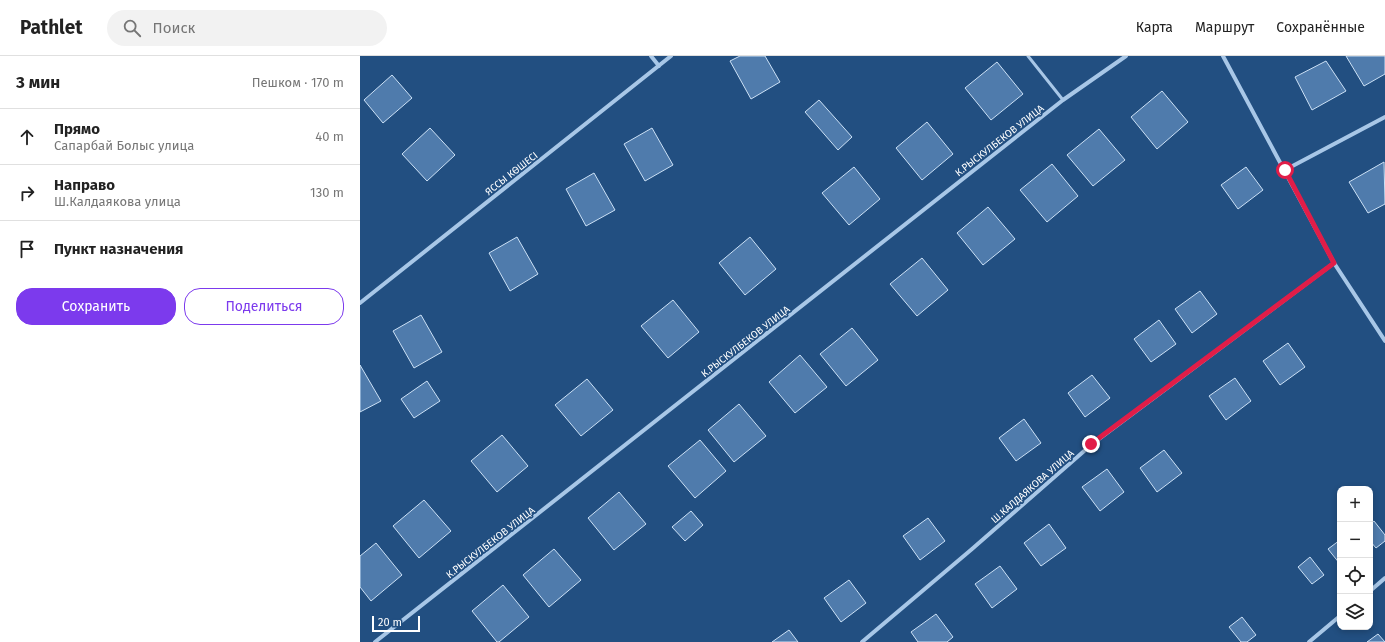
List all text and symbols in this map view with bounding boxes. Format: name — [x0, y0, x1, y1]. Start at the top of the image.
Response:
search box — [107, 10, 387, 46]
text: Pathlet — [20, 16, 83, 39]
icon: search — [121, 17, 143, 39]
text: Поиск — [153, 19, 195, 37]
text: Карта — [1136, 19, 1173, 36]
text: Маршрут — [1195, 19, 1254, 36]
text: Сохранённые — [1276, 19, 1365, 36]
text: 3 мин — [16, 72, 60, 93]
text: Пешком · 170 m — [252, 75, 344, 90]
street label: К.РЫСКУЛБЕКОВ УЛИЦА — [953, 102, 1046, 179]
text: Прямо — [54, 120, 100, 138]
icon: ahead — [16, 126, 38, 148]
text: 40 m — [315, 129, 344, 144]
text: Сапарбай Болыс улица — [54, 138, 194, 153]
street label: ЯССЫ КӨШЕСІ — [483, 149, 540, 198]
route start — [1276, 161, 1294, 179]
text: Направо — [54, 176, 115, 194]
icon: right — [16, 182, 38, 204]
text: 130 m — [310, 185, 344, 200]
text: Ш.Калдаякова улица — [54, 194, 181, 209]
icon: arrive — [16, 238, 38, 260]
text: Пункт назначения — [54, 240, 183, 258]
button: Сохранить — [16, 288, 176, 325]
button: Поделиться — [184, 288, 344, 325]
street label: К.РЫСКУЛБЕКОВ УЛИЦА — [699, 303, 792, 380]
route end — [1082, 435, 1100, 453]
street label: Ш.КАЛДАЯКОВА УЛИЦА — [989, 447, 1077, 526]
map controls — [1337, 486, 1373, 630]
button: + — [1337, 486, 1373, 522]
street label: К.РЫСКУЛБЕКОВ УЛИЦА — [444, 504, 537, 581]
button: − — [1337, 522, 1373, 558]
button: locate — [1337, 558, 1373, 594]
button: layers — [1337, 594, 1373, 630]
scale bar — [372, 614, 420, 633]
text: 20 m — [378, 616, 402, 629]

